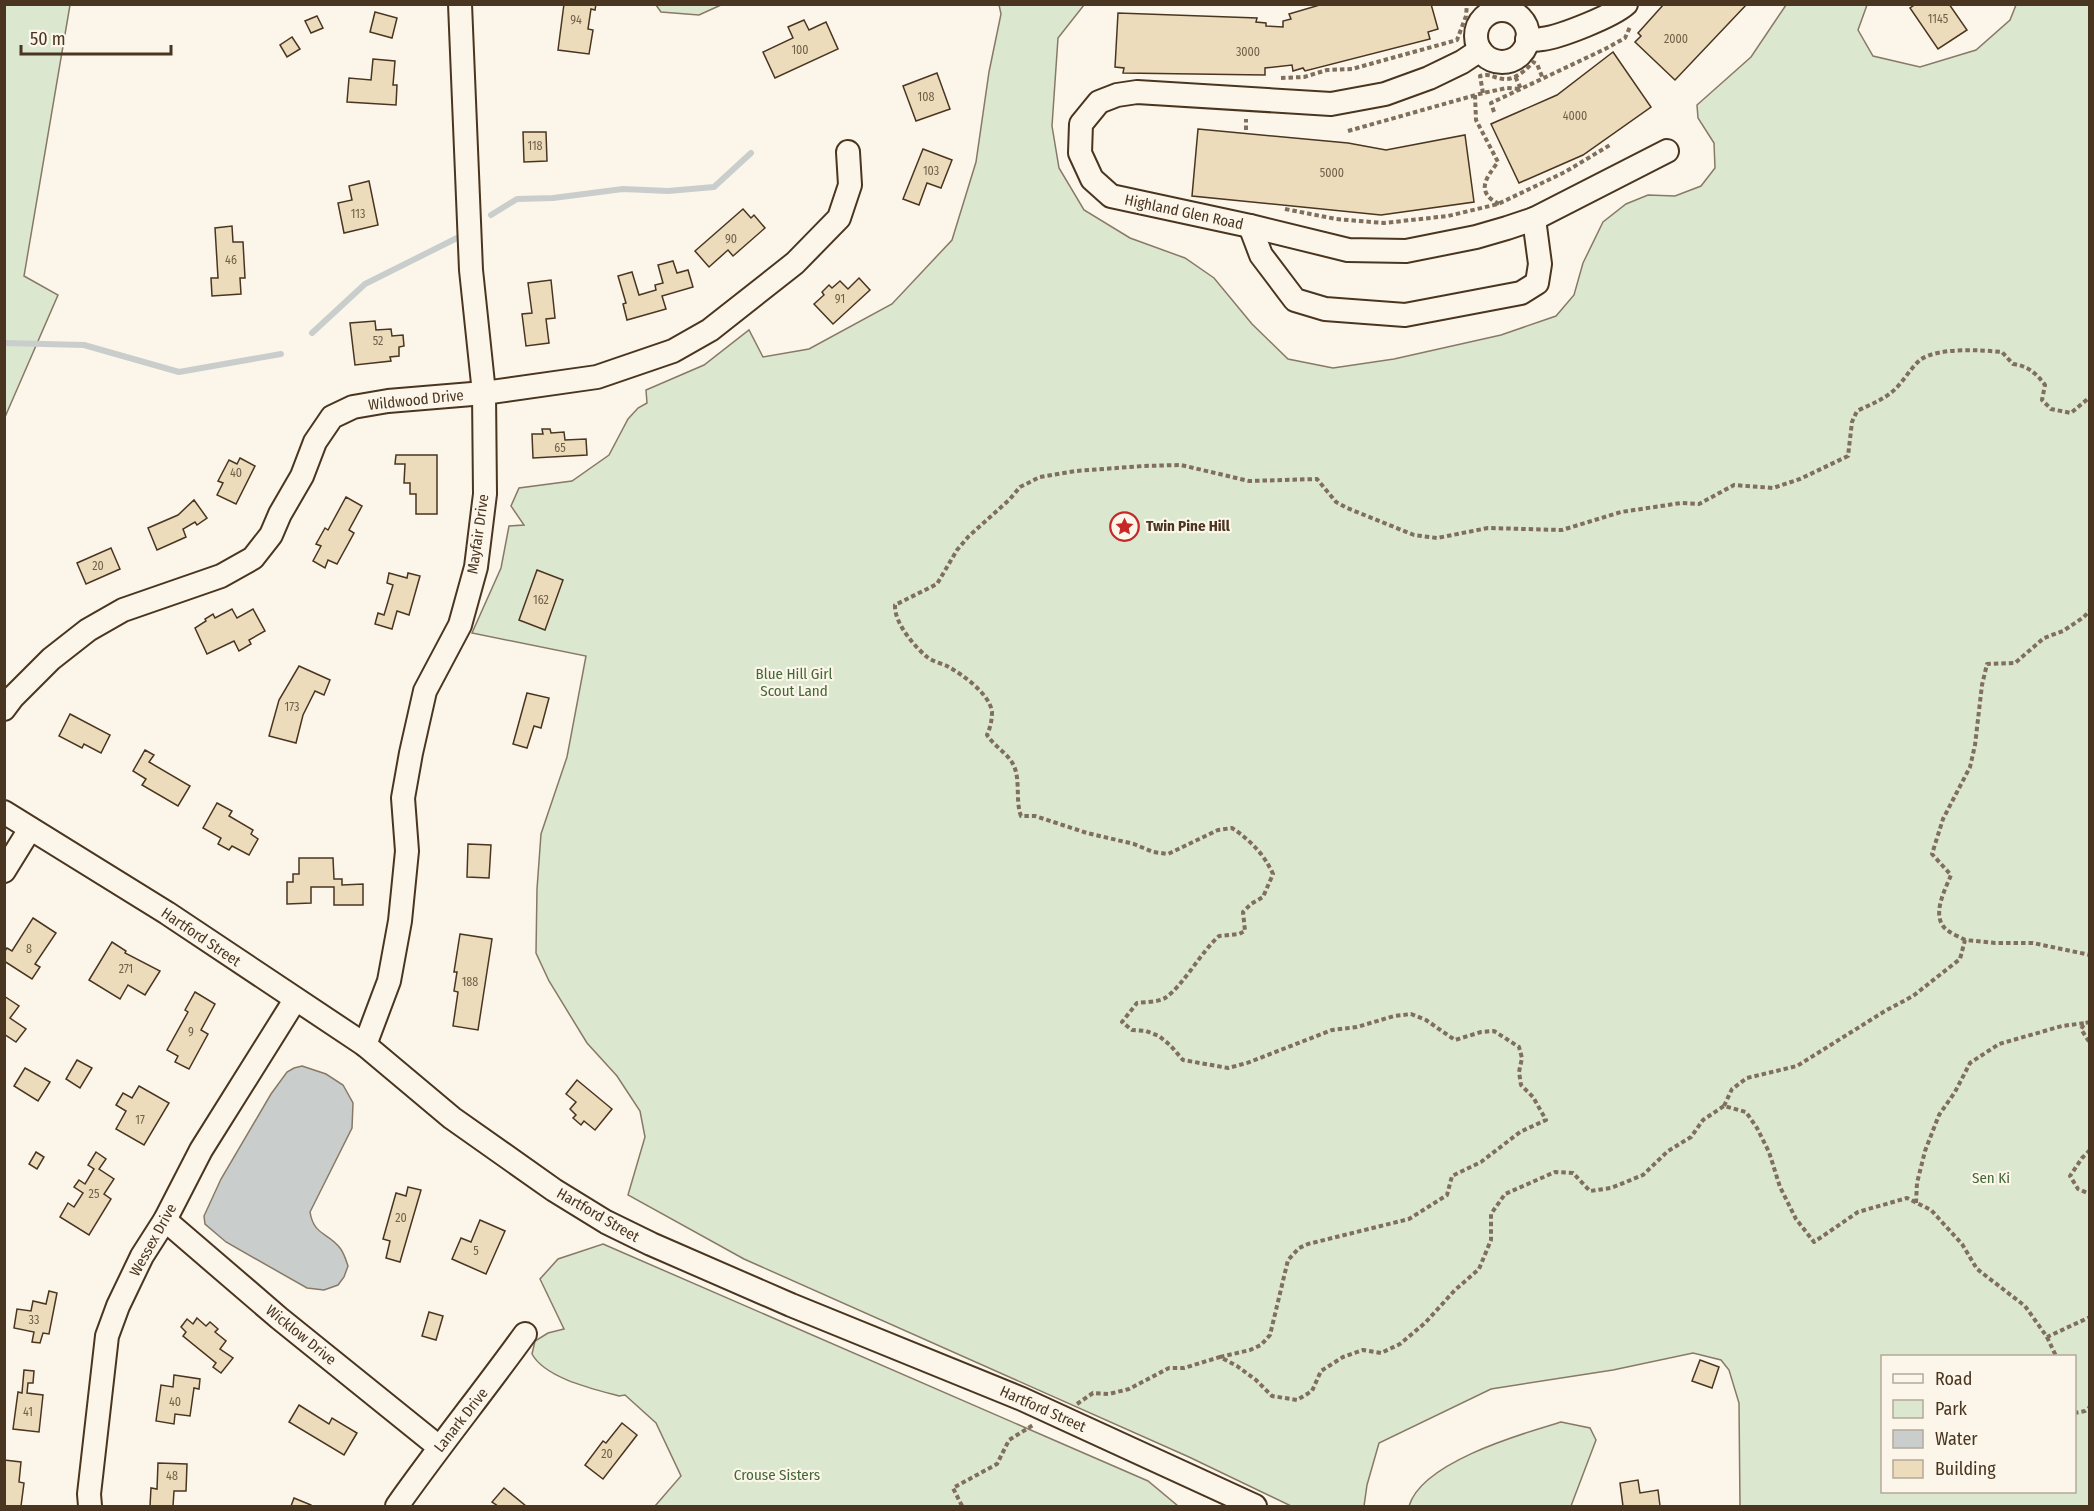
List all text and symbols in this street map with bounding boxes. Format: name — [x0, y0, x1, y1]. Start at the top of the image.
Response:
house number: 1145 — [1928, 12, 1949, 26]
house number: 94 — [570, 13, 582, 27]
scale bar — [21, 18, 171, 56]
text: 50 m — [30, 28, 66, 50]
house number: 2000 — [1664, 32, 1688, 46]
house number: 100 — [791, 43, 809, 57]
house number: 3000 — [1236, 45, 1260, 59]
house number: 108 — [918, 90, 934, 104]
house number: 4000 — [1563, 109, 1587, 123]
house number: 118 — [527, 139, 543, 153]
house number: 103 — [923, 164, 939, 178]
house number: 5000 — [1320, 166, 1344, 180]
street label: Highland Glen Road — [1123, 191, 1245, 233]
house number: 113 — [351, 207, 365, 221]
house number: 90 — [725, 232, 737, 246]
house number: 46 — [225, 253, 237, 267]
house number: 91 — [835, 292, 845, 306]
house number: 52 — [373, 334, 383, 348]
street label: Wildwood Drive — [367, 386, 465, 414]
house number: 65 — [554, 441, 566, 455]
house number: 40 — [230, 466, 242, 480]
street label: Mayfair Drive — [463, 493, 493, 575]
place icon: Twin Pine Hill — [1109, 510, 1141, 542]
place label: Twin Pine Hill — [1146, 517, 1231, 535]
house number: 20 — [92, 559, 104, 573]
house number: 162 — [533, 593, 549, 607]
park label: Blue Hill Girl Scout Land — [756, 665, 832, 700]
house number: 173 — [285, 700, 299, 714]
street label: Hartford Street — [158, 904, 244, 970]
house number: 8 — [26, 942, 32, 956]
house number: 271 — [119, 962, 133, 976]
house number: 188 — [462, 975, 478, 989]
house number: 9 — [188, 1025, 194, 1039]
house number: 17 — [135, 1113, 145, 1127]
park label: Sen Ki — [1972, 1169, 2010, 1187]
street label: Hartford Street — [554, 1184, 642, 1246]
house number: 25 — [89, 1187, 100, 1201]
street label: Wessex Drive — [126, 1201, 180, 1279]
house number: 20 — [395, 1211, 407, 1225]
house number: 5 — [473, 1244, 479, 1258]
street label: Wicklow Drive — [262, 1301, 340, 1369]
house number: 33 — [29, 1313, 39, 1327]
legend — [1881, 1355, 2076, 1493]
text: Road — [1935, 1368, 1972, 1390]
street label: Hartford Street — [997, 1382, 1089, 1436]
street label: Lanark Drive — [430, 1384, 492, 1456]
house number: 40 — [169, 1395, 181, 1409]
text: Park — [1935, 1398, 1968, 1420]
house number: 41 — [23, 1405, 33, 1419]
text: Water — [1935, 1428, 1978, 1450]
house number: 20 — [601, 1447, 613, 1461]
text: Building — [1935, 1458, 1996, 1480]
park label: Crouse Sisters — [734, 1466, 820, 1484]
house number: 48 — [166, 1469, 178, 1483]

